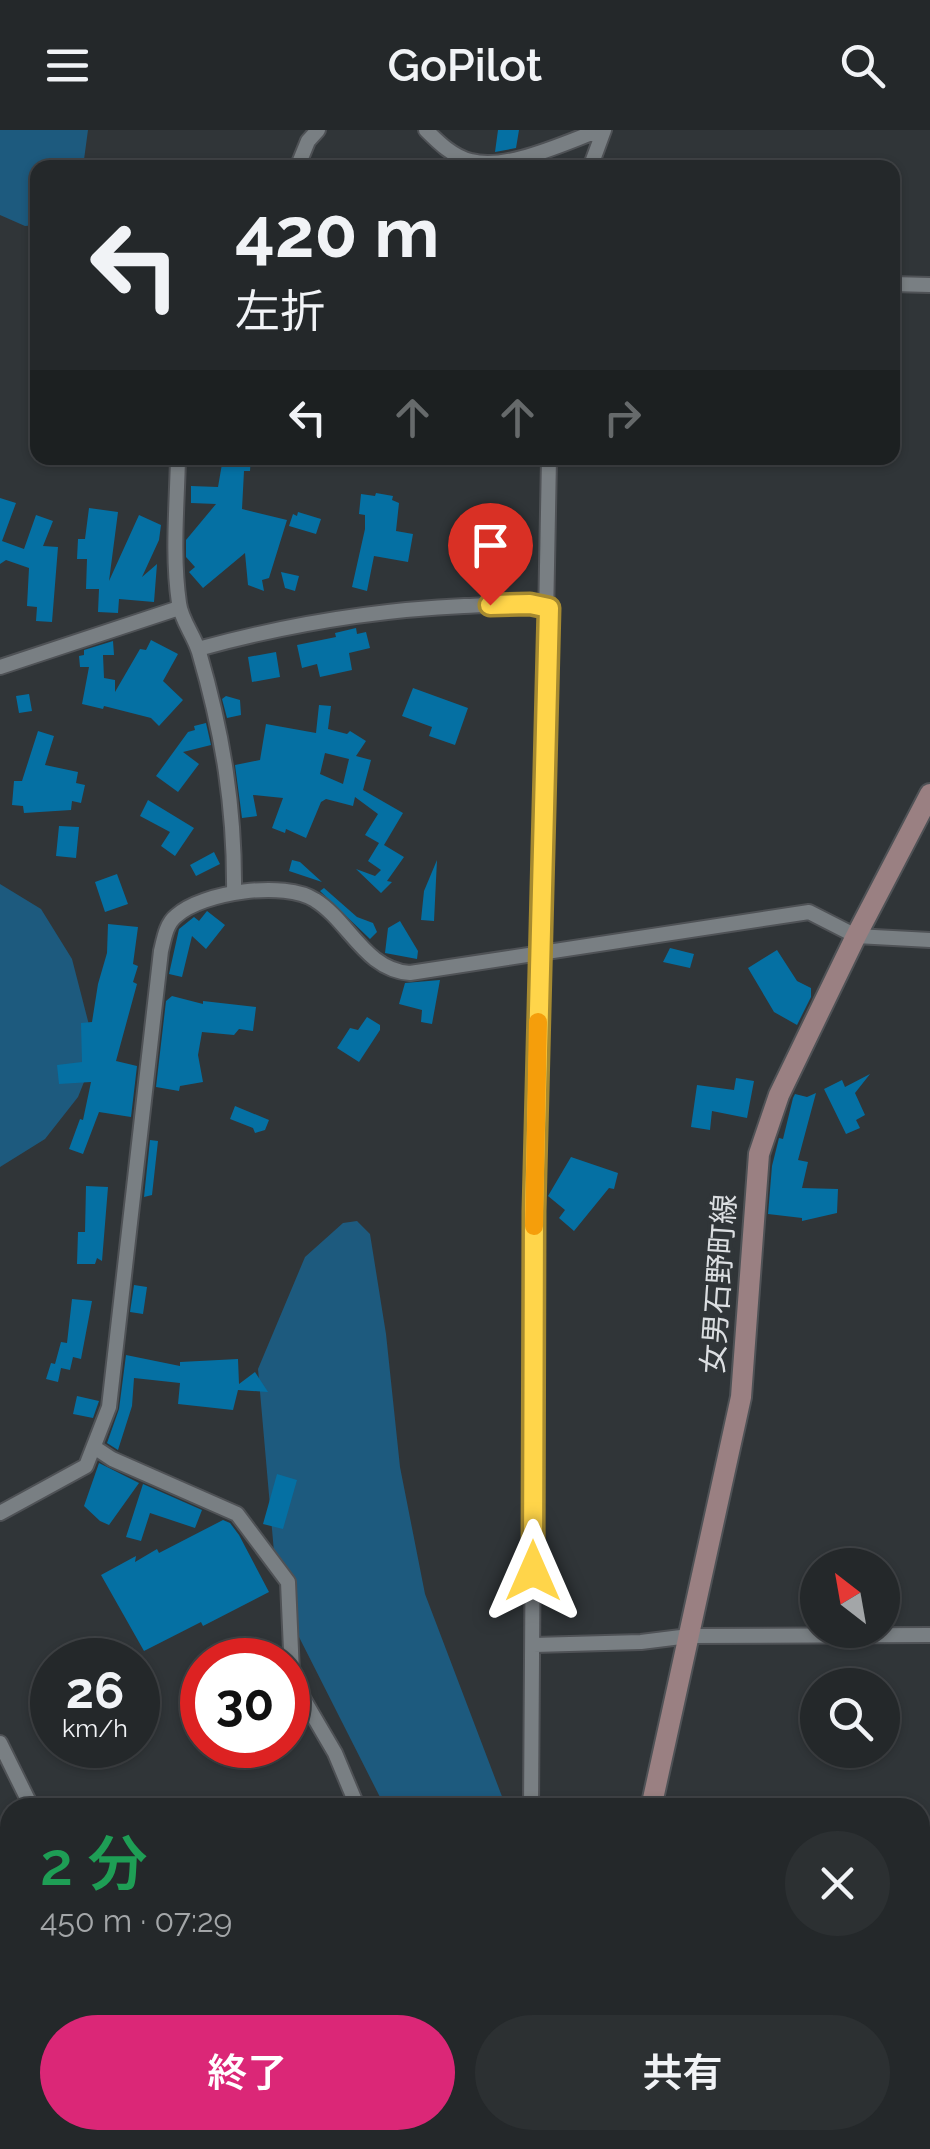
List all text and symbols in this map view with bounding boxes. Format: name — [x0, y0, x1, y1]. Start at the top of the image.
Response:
icon: menu — [40, 38, 95, 93]
icon: search — [835, 38, 890, 93]
text: GoPilot — [388, 39, 542, 92]
text: 420 m — [235, 191, 439, 273]
icon: left — [70, 200, 200, 330]
text: 左折 — [235, 285, 325, 338]
icon: left — [280, 390, 335, 445]
icon: ahead — [385, 390, 440, 445]
icon: ahead — [490, 390, 545, 445]
icon: right — [595, 390, 650, 445]
pin — [448, 503, 533, 606]
icon: arrive — [463, 518, 518, 573]
street label: 女男石野町線 — [695, 1193, 742, 1375]
position arrow — [481, 1519, 585, 1623]
north arrow — [800, 1548, 900, 1648]
map controls — [800, 1548, 900, 1768]
speed limit sign: 30 — [180, 1638, 310, 1768]
text: 26 — [66, 1661, 124, 1720]
button: search — [800, 1668, 900, 1768]
text: km/h — [62, 1713, 128, 1743]
text: 2 分 — [40, 1829, 148, 1899]
button: close — [785, 1831, 890, 1936]
text: 450 m · 07:29 — [40, 1902, 232, 1939]
button: 終了 — [40, 2015, 455, 2130]
button: 共有 — [475, 2015, 890, 2130]

